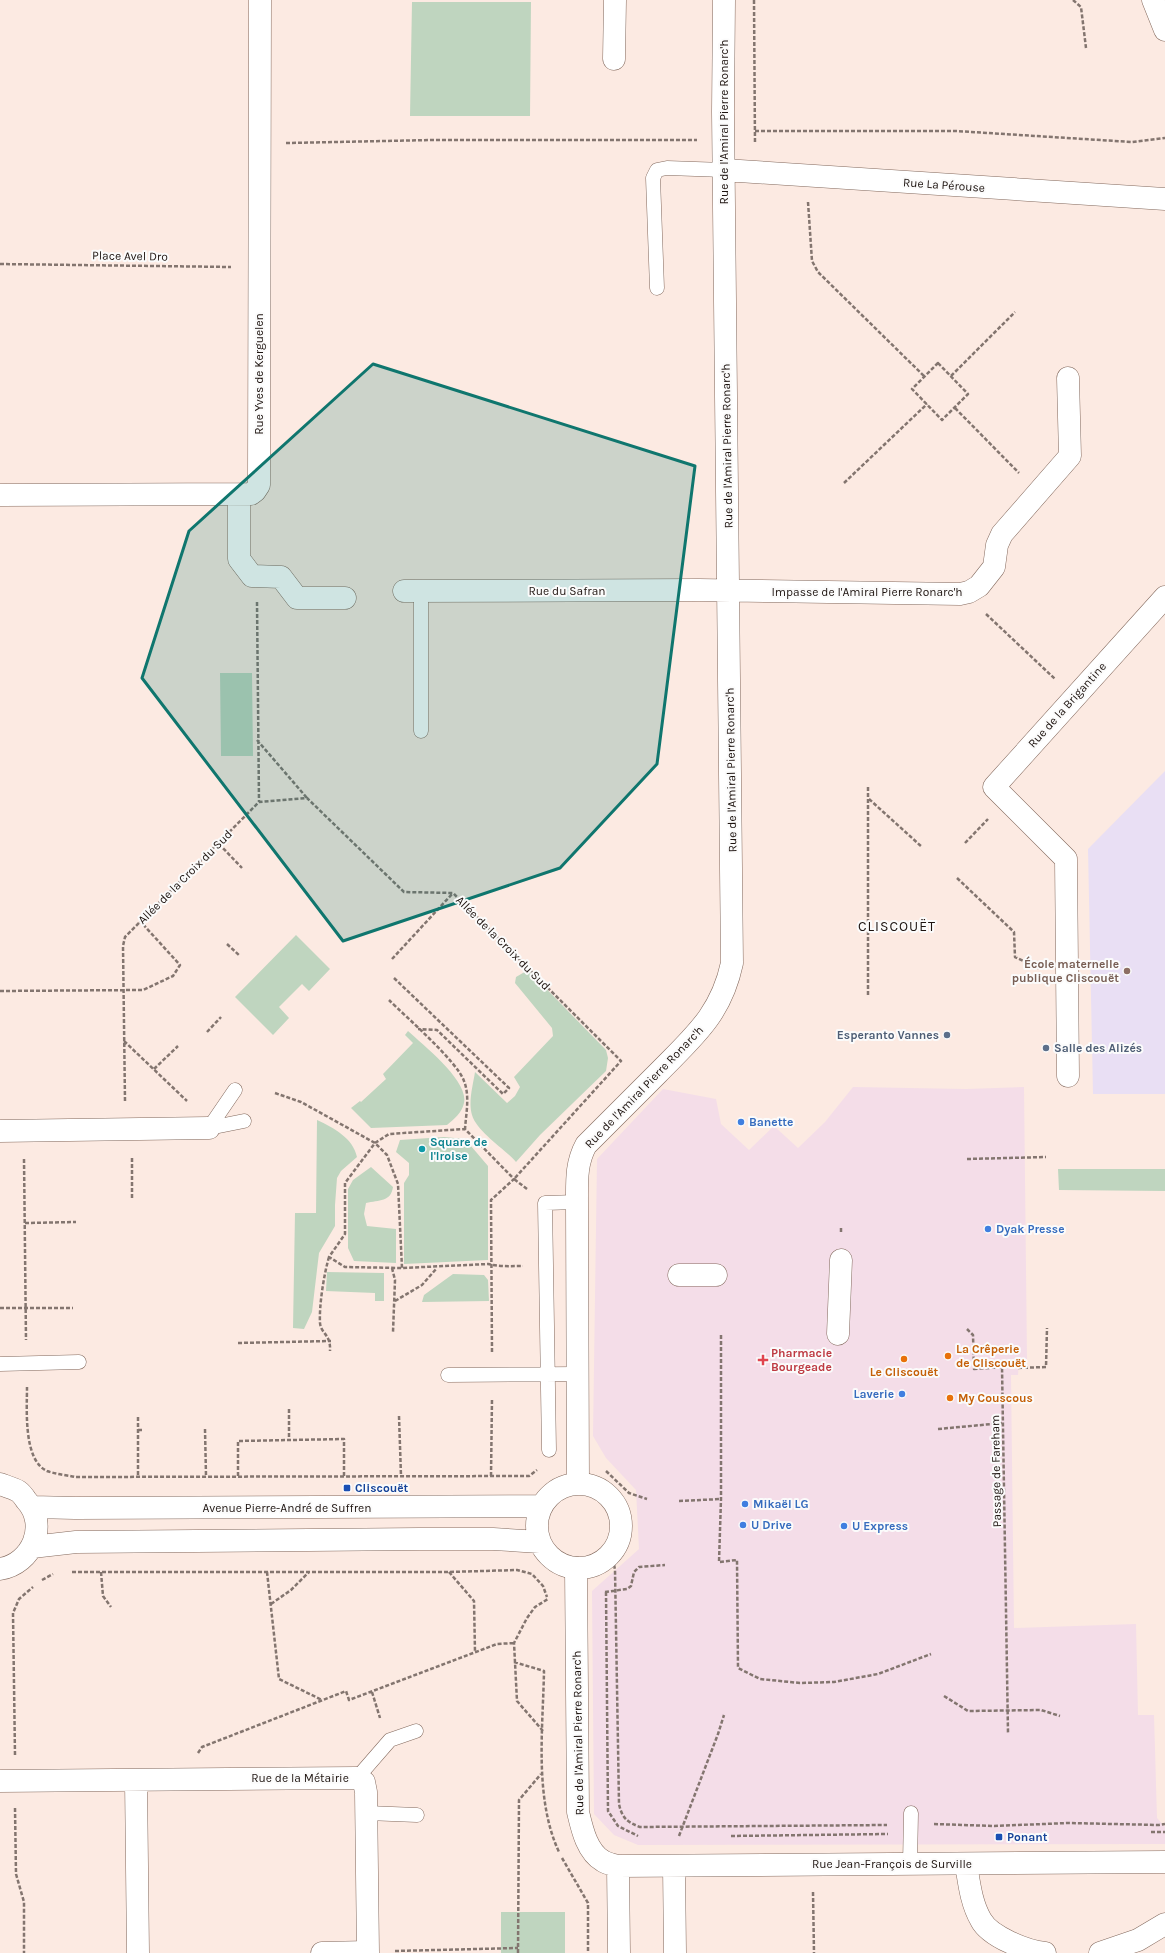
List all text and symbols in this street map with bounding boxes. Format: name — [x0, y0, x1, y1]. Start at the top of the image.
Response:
street label: Rue de l'Amiral Pierre Ronarc'h — [717, 40, 731, 204]
street label: Rue La Pérouse — [903, 175, 985, 195]
street label: Place Avel Dro — [92, 248, 168, 264]
street label: Rue Yves de Kerguelen — [252, 313, 266, 435]
street label: Rue de l'Amiral Pierre Ronarc'h — [719, 363, 735, 529]
street label: Rue du Safran — [528, 584, 606, 598]
street label: Impasse de l'Amiral Pierre Ronarc'h — [771, 585, 963, 599]
street label: Rue de la Brigantine — [1025, 659, 1109, 751]
street label: Rue de l'Amiral Pierre Ronarc'h — [723, 687, 739, 853]
street label: Allée de la Croix du Sud — [135, 827, 235, 927]
street label: Allée de la Croix du Sud — [453, 893, 553, 993]
district label: CLISCOUËT — [858, 918, 936, 935]
place label: École maternelle publique Cliscouët — [1012, 956, 1119, 985]
marker: École maternelle publique Cliscouët — [1122, 966, 1132, 976]
street label: Rue de l'Amiral Pierre Ronarc'h — [582, 1023, 706, 1151]
place label: Esperanto Vannes — [837, 1028, 939, 1042]
marker: Esperanto Vannes — [942, 1030, 952, 1040]
place label: Salle des Alizés — [1054, 1041, 1142, 1055]
marker: Salle des Alizés — [1041, 1043, 1051, 1053]
place label: Banette — [749, 1115, 793, 1129]
marker: Banette — [736, 1117, 746, 1127]
place label: Square de l'Iroise — [430, 1135, 487, 1163]
marker: Square de l'Iroise — [417, 1144, 427, 1154]
place label: Dyak Presse — [996, 1222, 1065, 1236]
marker: Dyak Presse — [983, 1224, 993, 1234]
place label: La Crêperie de Cliscouët — [956, 1342, 1026, 1370]
place label: Pharmacie Bourgeade — [771, 1346, 832, 1374]
marker: La Crêperie de Cliscouët — [943, 1351, 953, 1361]
marker: Le Cliscouët — [899, 1354, 909, 1364]
marker: Pharmacie Bourgeade — [758, 1355, 768, 1365]
place label: Le Cliscouët — [870, 1365, 939, 1379]
place label: Laverie — [853, 1387, 894, 1401]
marker: Laverie — [897, 1389, 907, 1399]
place label: My Couscous — [958, 1391, 1033, 1405]
marker: My Couscous — [945, 1393, 955, 1403]
street label: Passage de Fareham — [988, 1415, 1004, 1527]
place label: Cliscouët — [355, 1481, 409, 1495]
marker: Cliscouët — [342, 1483, 352, 1493]
place label: Mikaël LG — [753, 1497, 809, 1511]
marker: Mikaël LG — [740, 1499, 750, 1509]
street label: Avenue Pierre-André de Suffren — [203, 1501, 371, 1515]
place label: U Drive — [751, 1518, 792, 1532]
place label: U Express — [852, 1519, 908, 1533]
marker: U Drive — [738, 1520, 748, 1530]
marker: U Express — [839, 1521, 849, 1531]
street label: Rue de l'Amiral Pierre Ronarc'h — [570, 1650, 586, 1816]
street label: Rue de la Métairie — [251, 1771, 349, 1785]
place label: Ponant — [1007, 1830, 1048, 1844]
marker: Ponant — [994, 1832, 1004, 1842]
street label: Rue Jean-François de Surville — [812, 1857, 972, 1871]

